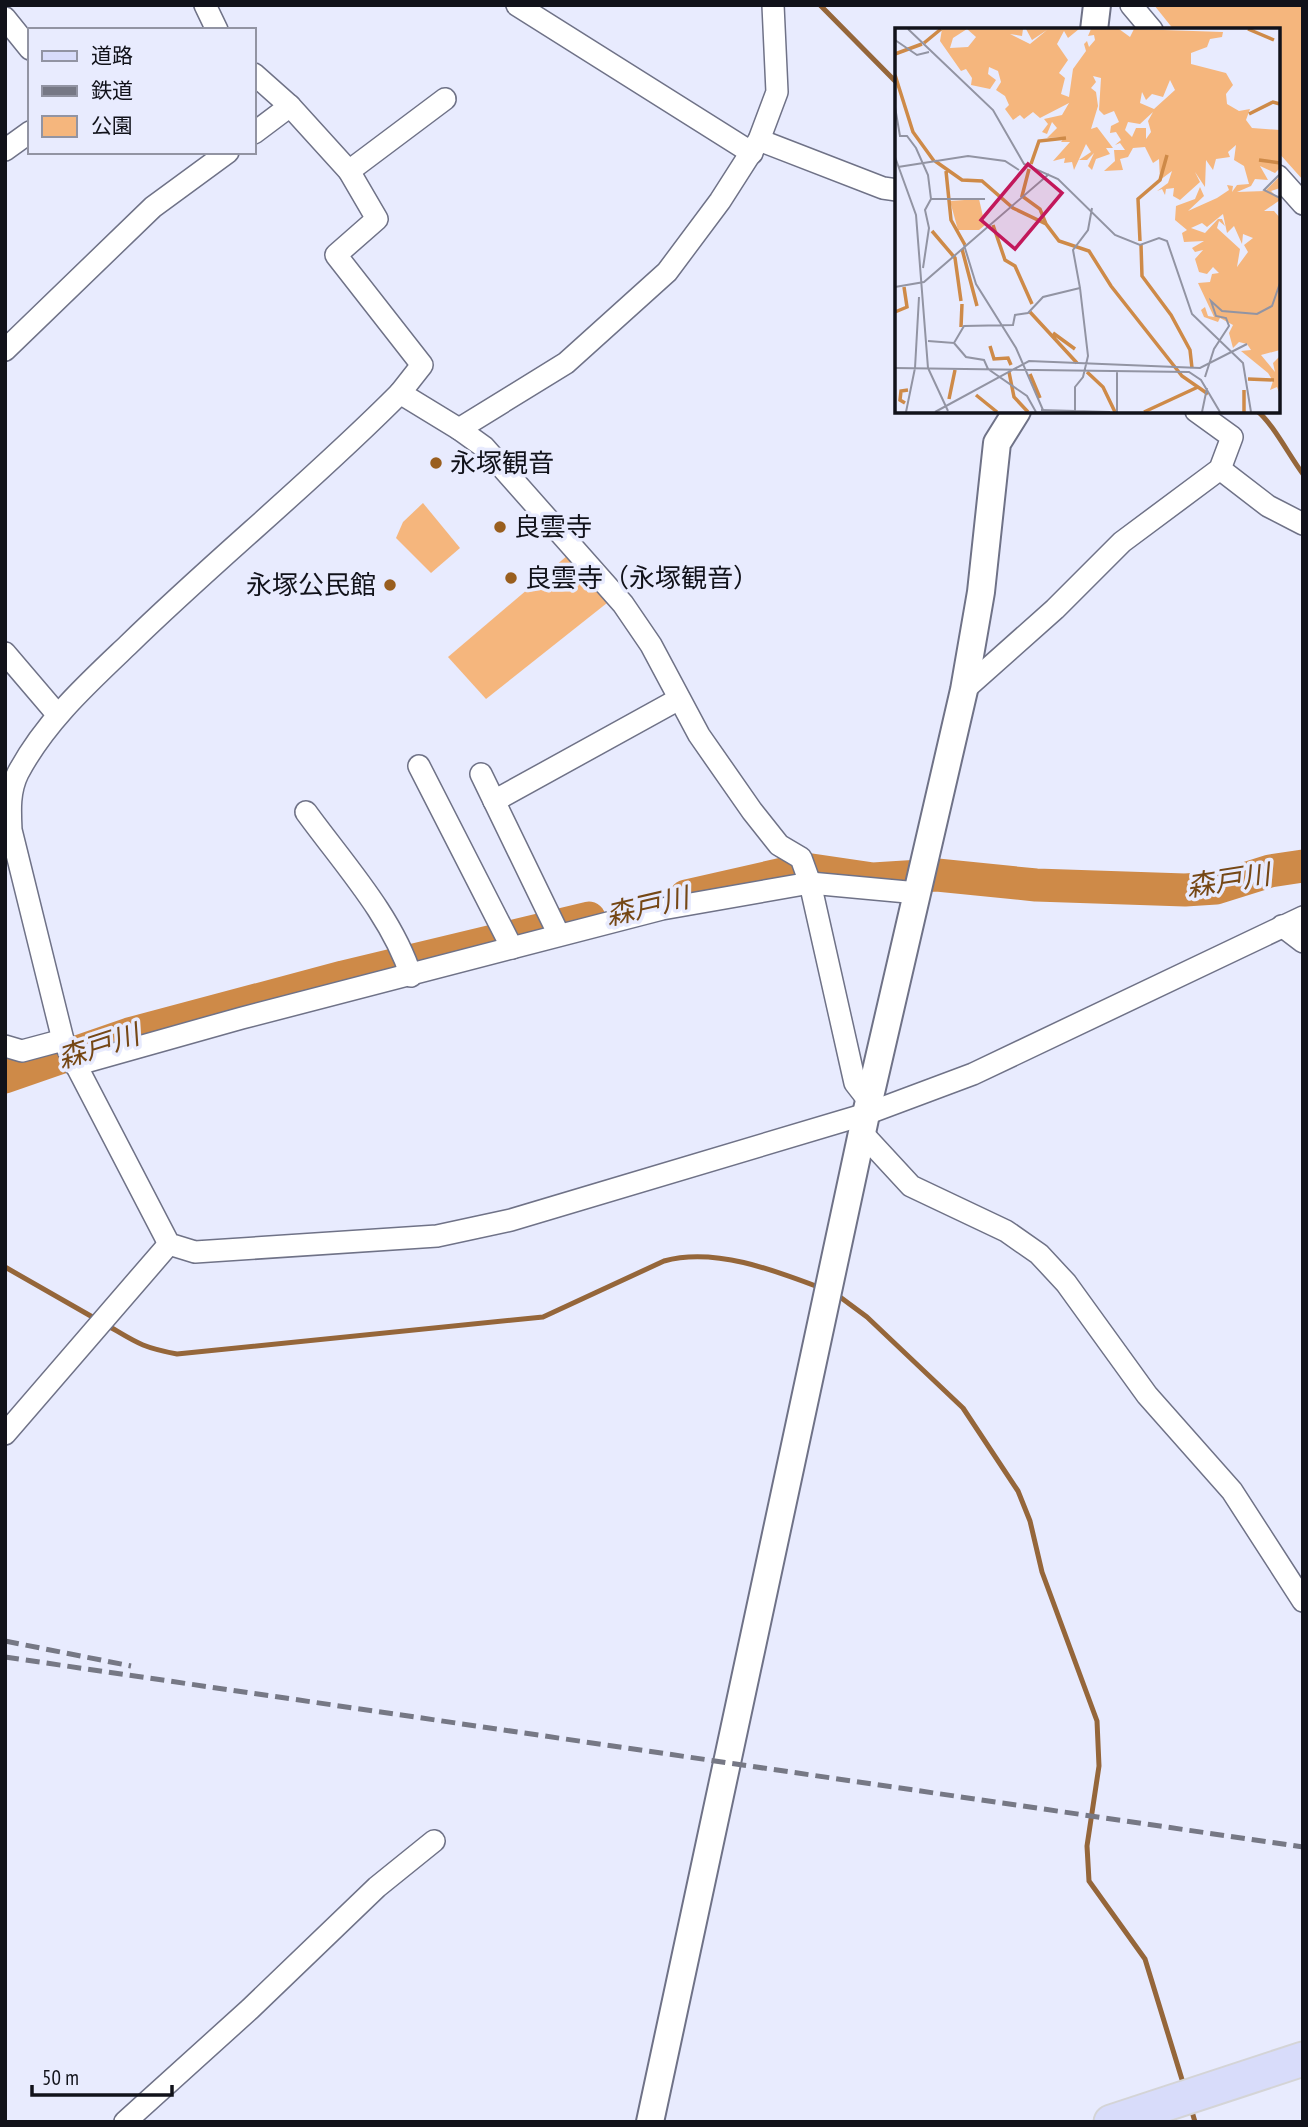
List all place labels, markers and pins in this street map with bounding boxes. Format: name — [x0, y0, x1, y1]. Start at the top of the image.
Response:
place label: 永塚観音 — [450, 446, 554, 479]
marker: 永塚観音 — [428, 455, 444, 471]
place label: 良雲寺 — [514, 510, 592, 543]
marker: 良雲寺 — [492, 519, 508, 535]
place label: 良雲寺（永塚観音） — [525, 561, 759, 594]
place label: 永塚公民館 — [246, 568, 376, 601]
marker: 良雲寺（永塚観音） — [503, 570, 519, 586]
marker: 永塚公民館 — [382, 577, 398, 593]

